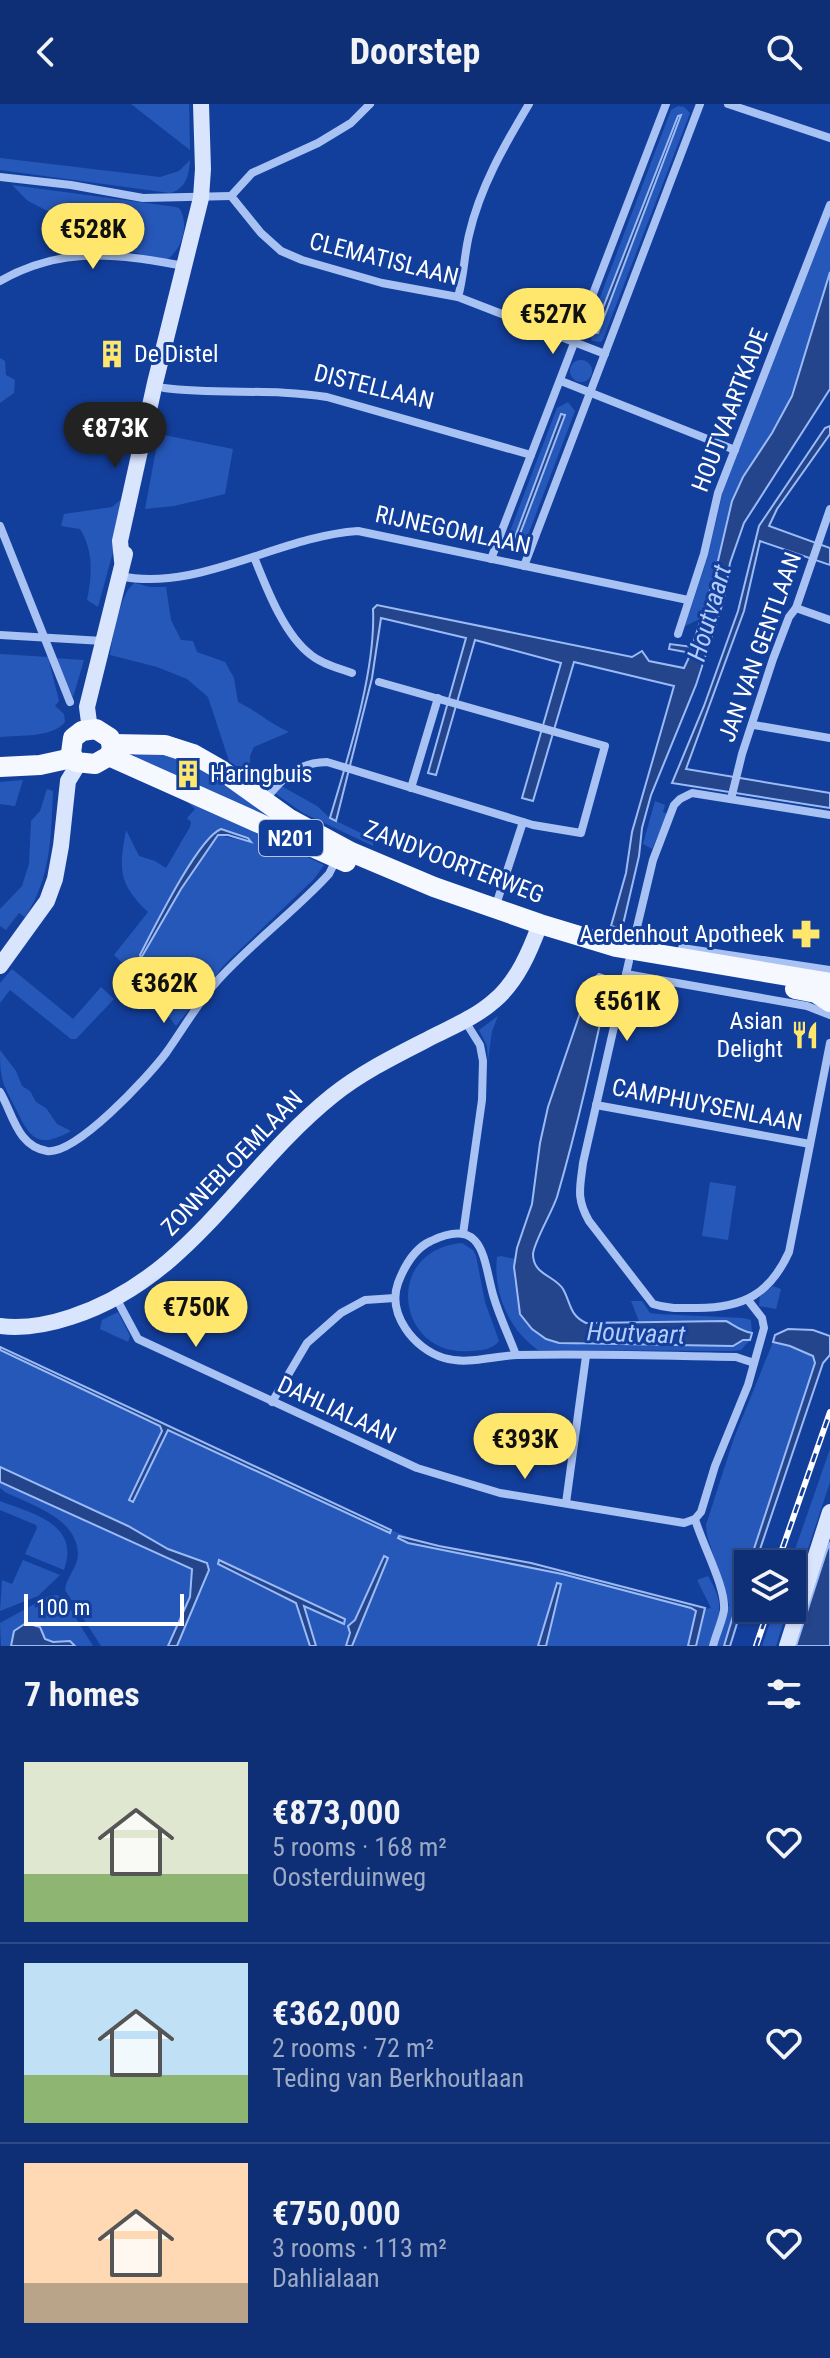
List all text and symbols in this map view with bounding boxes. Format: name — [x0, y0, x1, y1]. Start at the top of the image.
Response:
icon: back — [24, 30, 68, 74]
icon: search — [762, 30, 806, 74]
text: Doorstep — [350, 31, 480, 73]
pin: €528K — [37, 203, 149, 271]
text: €528K — [60, 214, 126, 244]
street label: CLEMATISLAAN — [307, 227, 461, 291]
pin: €527K — [497, 288, 609, 356]
text: €527K — [520, 299, 586, 329]
street label: HOUTVAARTKADE — [686, 324, 774, 496]
building icon: De Distel — [97, 339, 127, 369]
place label: De Distel — [134, 340, 218, 368]
street label: DISTELLAAN — [311, 359, 437, 415]
pin: €873K — [59, 402, 171, 470]
text: €873K — [82, 413, 148, 443]
street label: RIJNEGOMLAAN — [373, 500, 533, 560]
street label: JAN VAN GENTLAAN — [713, 548, 807, 746]
water label: Houtvaart — [681, 561, 737, 664]
building icon: Haringbuis — [173, 759, 203, 789]
place label: Haringbuis — [210, 760, 313, 788]
street label: ZANDVOORTERWEG — [360, 815, 548, 909]
road number: N201 — [259, 820, 323, 856]
pharmacy icon: Aerdenhout Apotheek — [791, 919, 821, 949]
place label: Aerdenhout Apotheek — [579, 920, 784, 948]
pin: €362K — [108, 957, 220, 1025]
text: €362K — [131, 968, 197, 998]
pin: €561K — [571, 975, 683, 1043]
text: €561K — [594, 986, 660, 1016]
place label: Asian Delight — [717, 1007, 783, 1063]
restaurant icon: Asian Delight — [790, 1020, 820, 1050]
street label: CAMPHUYSENLAAN — [610, 1073, 804, 1137]
street label: ZONNEBLOEMLAAN — [156, 1085, 308, 1241]
pin: €750K — [140, 1281, 252, 1349]
text: €750K — [163, 1292, 229, 1322]
water label: Houtvaart — [586, 1316, 686, 1350]
street label: DAHLIALAAN — [273, 1370, 401, 1450]
pin: €393K — [469, 1413, 581, 1481]
text: €393K — [492, 1424, 558, 1454]
map controls — [734, 1550, 806, 1622]
button: layers — [734, 1550, 806, 1622]
scale bar — [24, 1590, 184, 1626]
text: 100 m — [36, 1595, 90, 1620]
icon: filters — [762, 1672, 806, 1716]
text: 7 homes — [24, 1674, 140, 1714]
text: €873,000 — [272, 1792, 401, 1832]
icon: home — [88, 1794, 184, 1890]
icon: heart — [762, 1820, 806, 1864]
text: 5 rooms · 168 m² — [272, 1832, 447, 1862]
text: Oosterduinweg — [272, 1862, 426, 1892]
text: €362,000 — [272, 1993, 401, 2033]
icon: home — [88, 1995, 184, 2091]
icon: heart — [762, 2021, 806, 2065]
text: 2 rooms · 72 m² — [272, 2033, 434, 2063]
text: Teding van Berkhoutlaan — [272, 2063, 524, 2093]
text: €750,000 — [272, 2193, 401, 2233]
icon: home — [88, 2195, 184, 2291]
icon: heart — [762, 2221, 806, 2265]
text: 3 rooms · 113 m² — [272, 2233, 447, 2263]
text: Dahlialaan — [272, 2263, 380, 2293]

